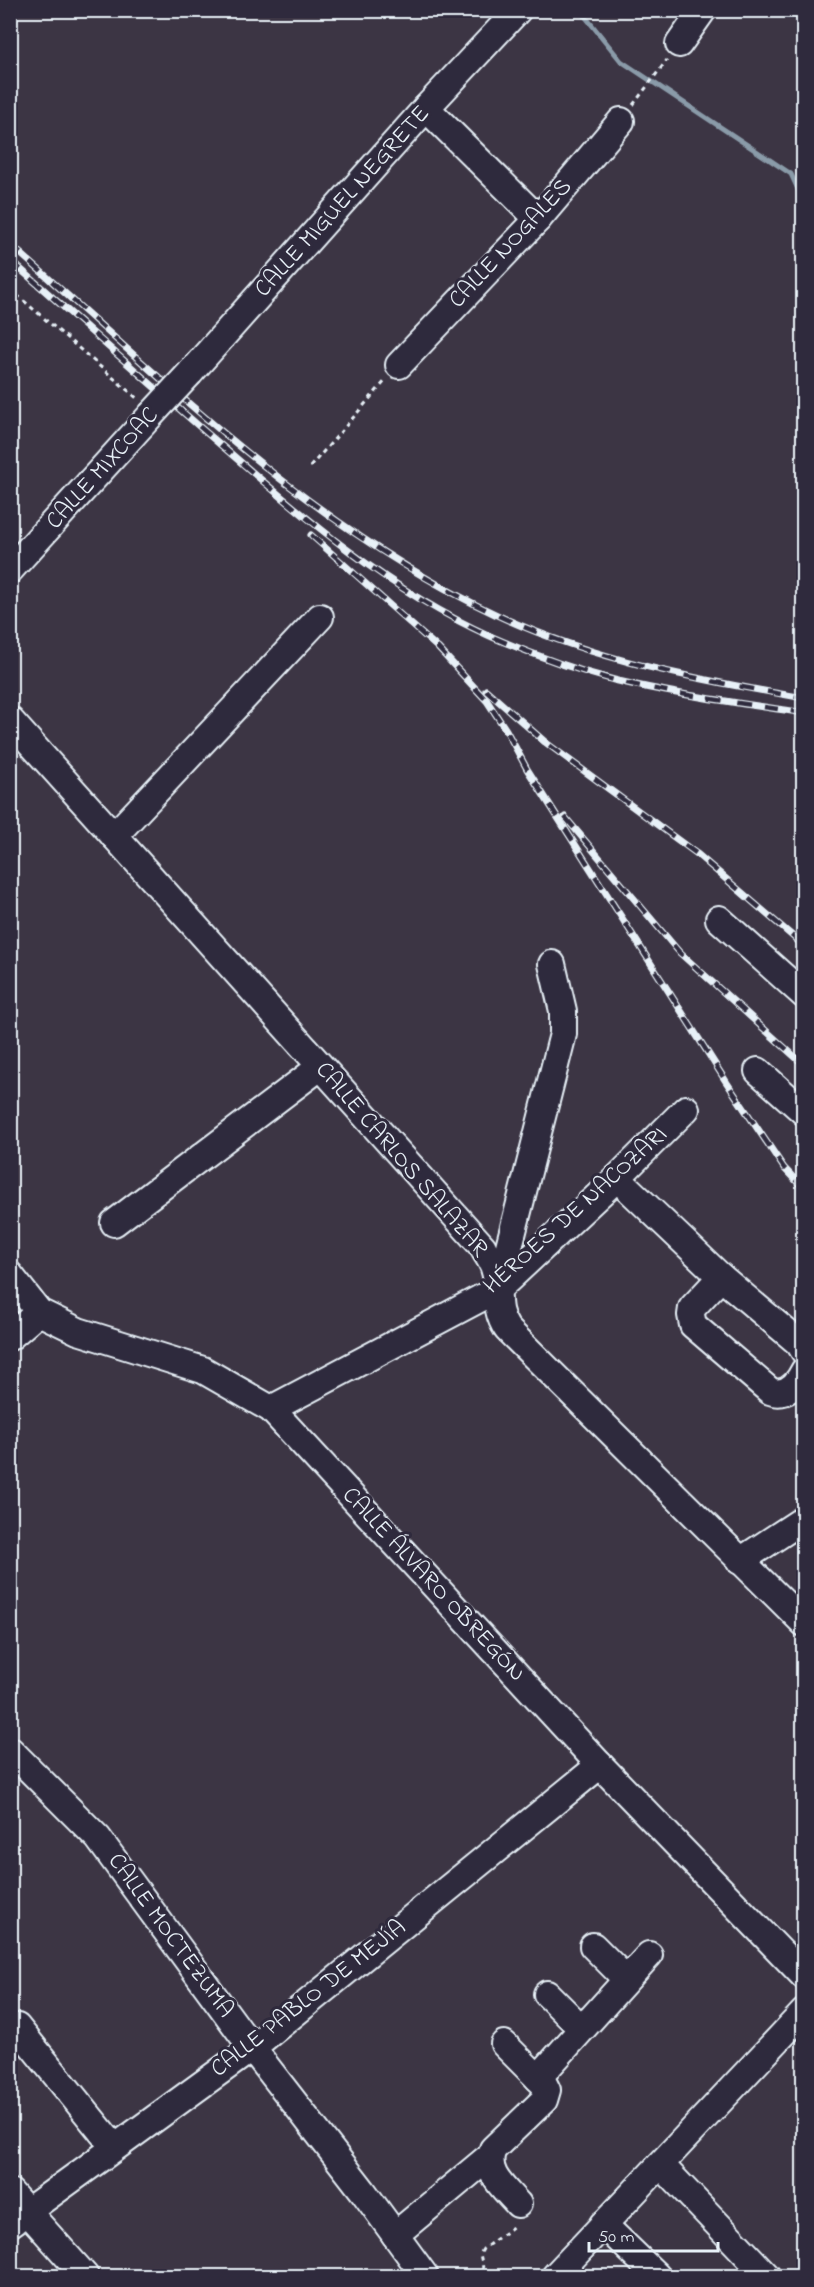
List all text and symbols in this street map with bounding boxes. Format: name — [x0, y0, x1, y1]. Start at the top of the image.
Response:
street label: CALLE MIGUEL NEGRETE — [247, 98, 439, 306]
street label: CALLE NOGALES — [441, 171, 581, 317]
street label: CALLE MIXCOAC — [38, 400, 168, 538]
street label: CALLE CARLOS SALAZAR — [306, 1055, 496, 1266]
street label: HÉROES DE NACOZARI — [476, 1119, 676, 1303]
street label: CALLE ÁLVARO OBREGÓN — [333, 1480, 533, 1690]
street label: CALLE MOCTEZUMA — [98, 1846, 242, 2026]
street label: CALLE PABLO DE MEJÍA — [204, 1911, 414, 2087]
scale bar — [589, 2215, 718, 2253]
text: 50 m — [598, 2225, 635, 2251]

